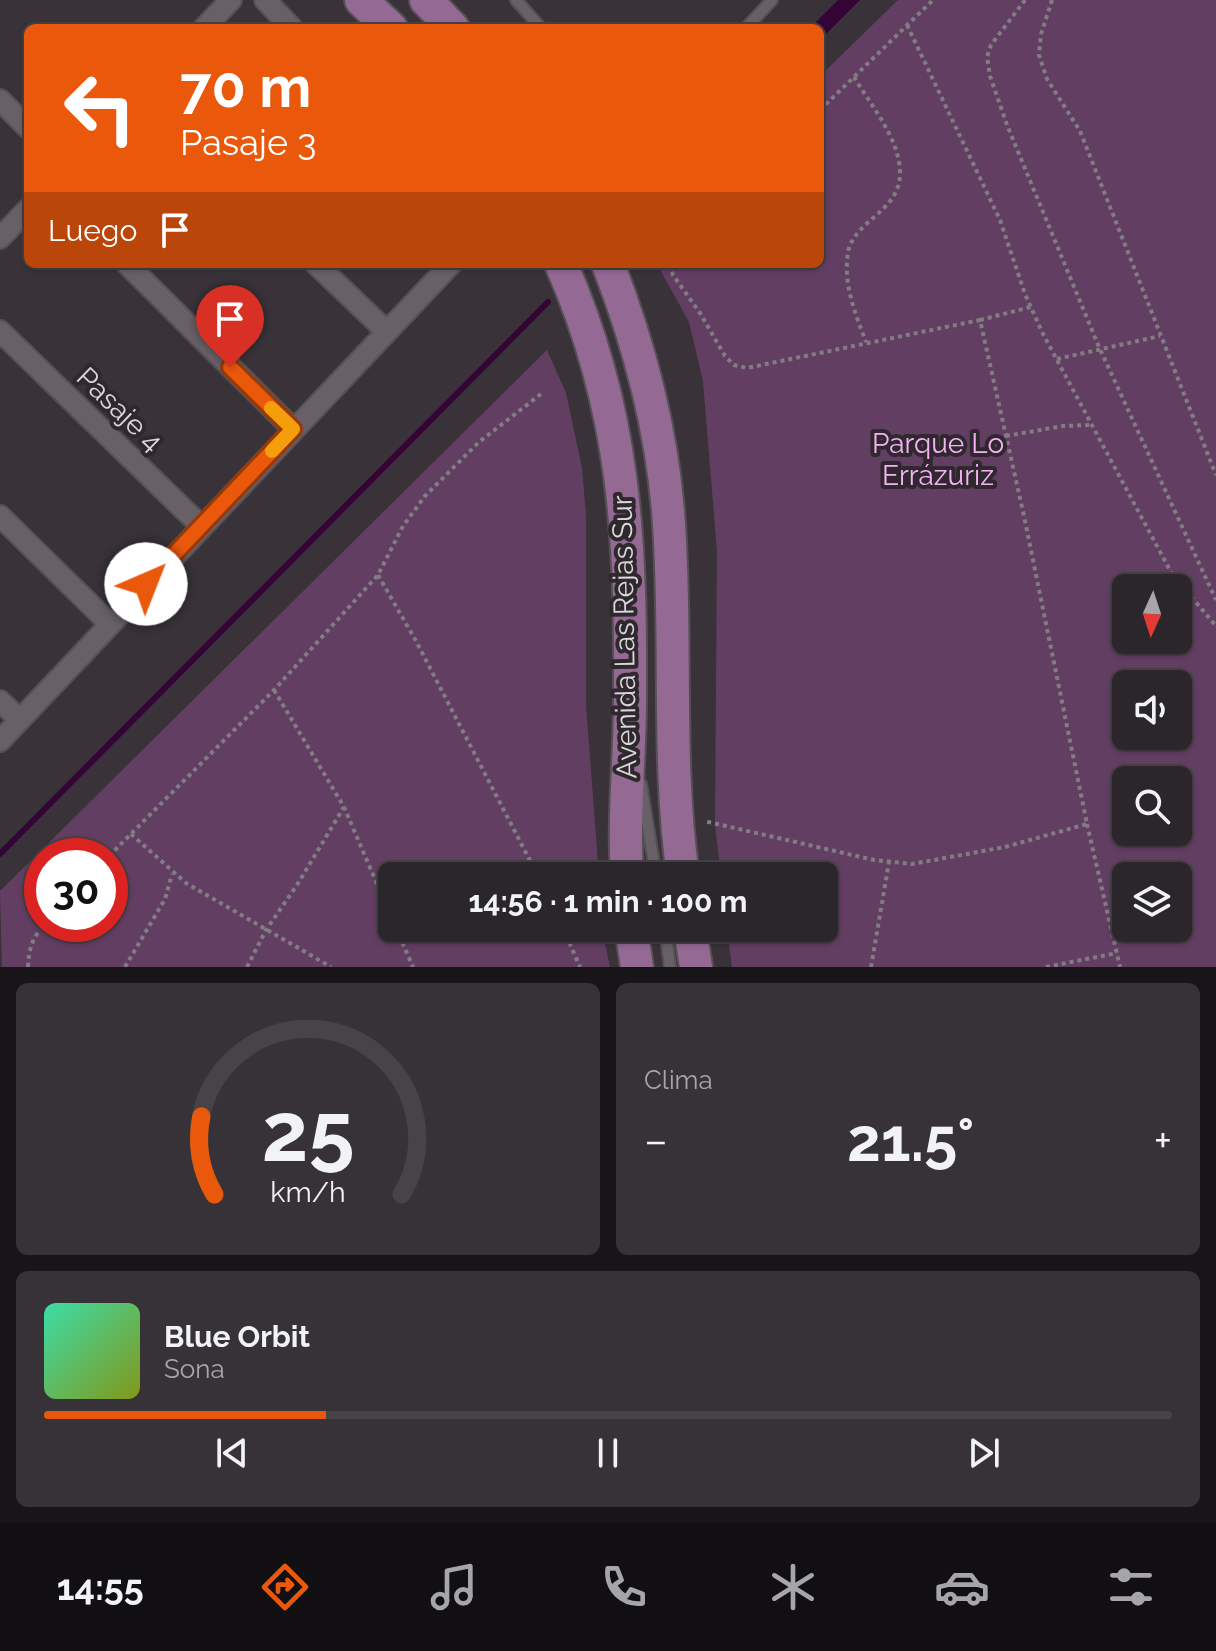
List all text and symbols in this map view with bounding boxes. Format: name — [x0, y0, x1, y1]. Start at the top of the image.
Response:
text: 70 m — [180, 54, 311, 120]
icon: left — [48, 56, 152, 160]
text: Pasaje 3 — [180, 121, 316, 163]
icon: arrive — [153, 208, 197, 252]
text: Luego — [48, 213, 137, 248]
pin — [196, 285, 264, 367]
icon: arrive — [208, 297, 252, 341]
street label: Pasaje 4 — [70, 361, 169, 458]
park label: Parque Lo Errázuriz — [872, 427, 1004, 492]
street label: Avenida Las Rejas Sur — [606, 495, 643, 779]
position arrow — [104, 542, 188, 626]
north arrow — [1112, 574, 1192, 654]
map controls — [1112, 574, 1192, 942]
button: sound — [1112, 670, 1192, 750]
button: search — [1112, 766, 1192, 846]
speed limit sign: 30 — [24, 838, 128, 942]
button: layers — [1112, 862, 1192, 942]
text: 14:56 · 1 min · 100 m — [469, 884, 748, 919]
text: Clima — [644, 1065, 713, 1095]
text: 25 — [261, 1083, 355, 1180]
text: 21.5° — [847, 1105, 974, 1175]
text: − — [644, 1115, 668, 1166]
text: + — [1154, 1115, 1172, 1166]
text: km/h — [270, 1175, 346, 1209]
text: Blue Orbit — [164, 1319, 310, 1354]
text: Sona — [164, 1354, 225, 1384]
icon: previous — [210, 1431, 254, 1475]
icon: pause — [586, 1431, 630, 1475]
icon: next — [962, 1431, 1006, 1475]
icon: directions — [257, 1559, 313, 1615]
icon: music — [426, 1559, 482, 1615]
icon: phone — [596, 1559, 652, 1615]
icon: climate — [765, 1559, 821, 1615]
icon: car — [934, 1559, 990, 1615]
icon: filters — [1103, 1559, 1159, 1615]
text: 14:55 — [57, 1566, 144, 1608]

